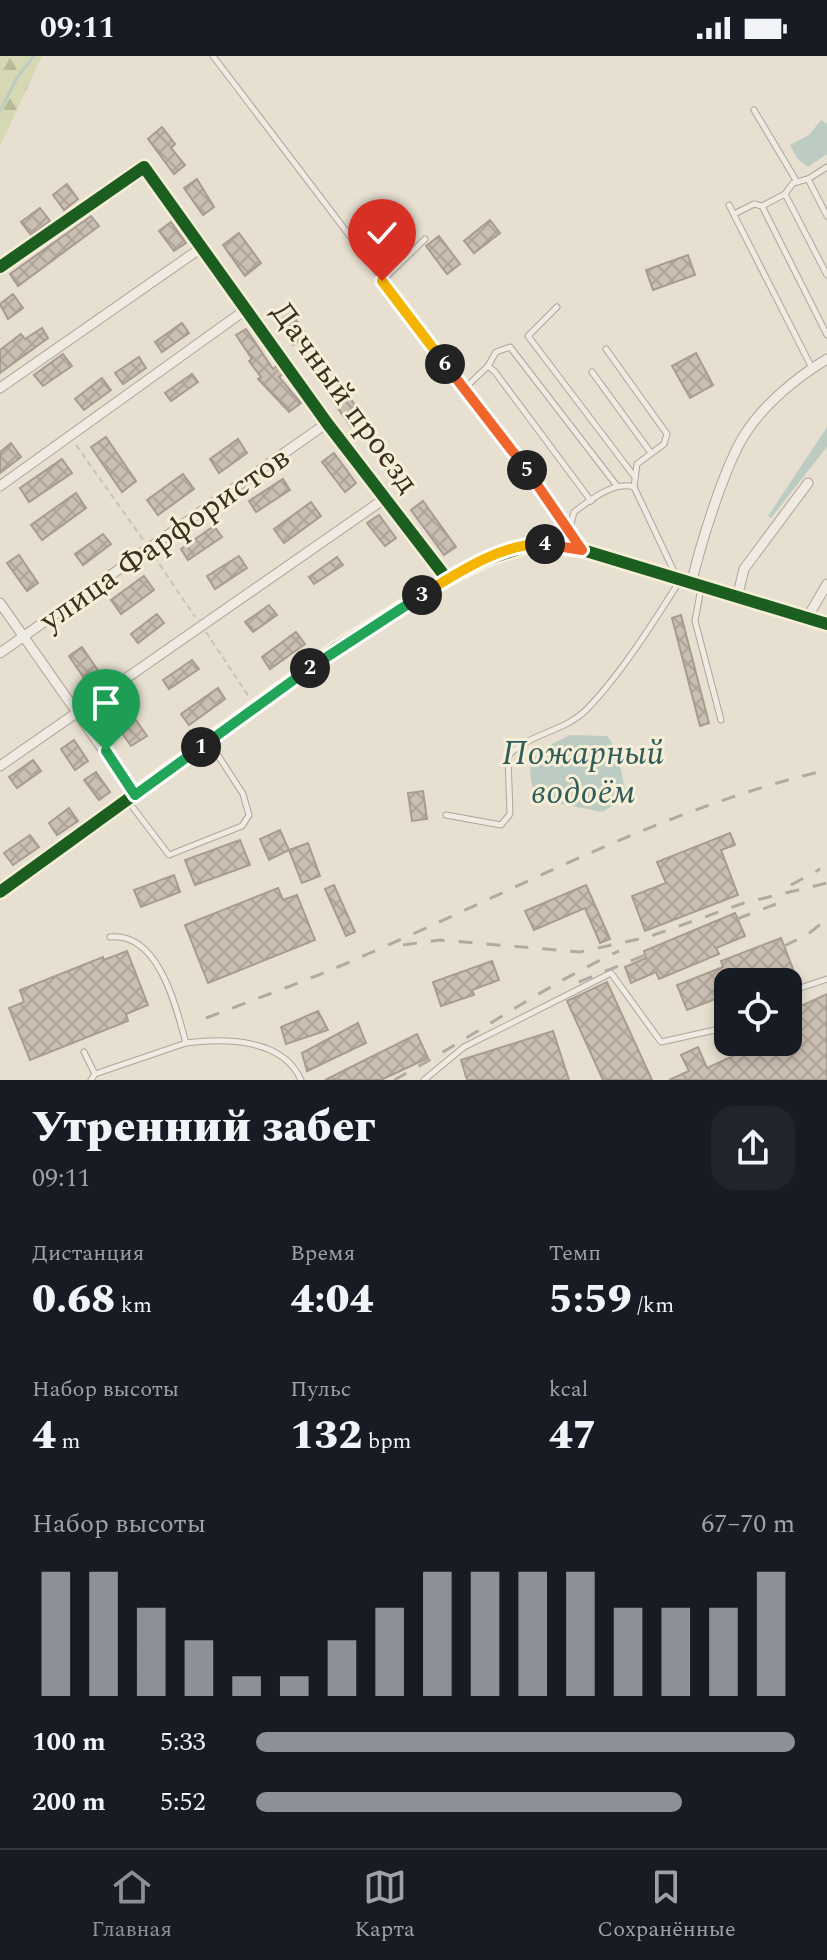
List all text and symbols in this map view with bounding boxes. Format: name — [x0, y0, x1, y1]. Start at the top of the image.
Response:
text: 09:11 — [40, 5, 115, 51]
pin — [348, 199, 416, 281]
icon: check — [360, 211, 404, 255]
street label: Дачный проезд — [258, 292, 431, 504]
pin: 6 — [425, 344, 465, 384]
text: 6 — [439, 347, 451, 380]
street label: улица Фарфористов — [29, 434, 300, 645]
pin: 5 — [507, 450, 547, 490]
text: 5 — [521, 453, 533, 486]
pin: 4 — [525, 524, 565, 564]
text: 4 — [539, 527, 551, 560]
pin: 3 — [402, 575, 442, 615]
text: 3 — [416, 578, 428, 611]
pin: 2 — [290, 648, 330, 688]
text: 2 — [304, 651, 316, 684]
pin — [72, 669, 140, 751]
icon: arrive — [84, 681, 128, 725]
pin: 1 — [181, 727, 221, 767]
water label: Пожарный водоём — [502, 728, 664, 819]
text: 1 — [195, 730, 207, 763]
map controls — [714, 968, 802, 1056]
button: locate — [714, 968, 802, 1056]
text: Утренний забег — [32, 1094, 375, 1161]
button: share — [711, 1106, 795, 1190]
text: 09:11 — [32, 1158, 91, 1198]
text: Дистанция — [32, 1237, 144, 1270]
text: Время — [290, 1237, 355, 1270]
text: Темп — [549, 1237, 601, 1270]
text: 0.68 — [32, 1270, 115, 1331]
text: 4:04 — [290, 1270, 374, 1331]
text: 5:59 — [549, 1270, 632, 1331]
text: km — [115, 1289, 152, 1322]
text: /km — [632, 1289, 674, 1322]
text: Набор высоты — [32, 1373, 179, 1406]
text: Пульс — [290, 1373, 351, 1406]
text: kcal — [549, 1373, 588, 1406]
text: 4 — [32, 1406, 56, 1467]
text: 132 — [290, 1406, 362, 1467]
text: 47 — [549, 1406, 597, 1467]
text: m — [56, 1425, 80, 1458]
text: bpm — [362, 1425, 412, 1458]
text: Набор высоты — [32, 1504, 206, 1544]
text: 67–70 m — [701, 1504, 795, 1544]
text: 100 m — [32, 1722, 106, 1762]
text: 5:33 — [160, 1722, 206, 1762]
text: 200 m — [32, 1782, 106, 1822]
text: 5:52 — [160, 1782, 206, 1822]
tab: Главная — [91, 1865, 172, 1946]
tab: Карта — [355, 1865, 415, 1946]
tab: Сохранённые — [597, 1865, 736, 1946]

